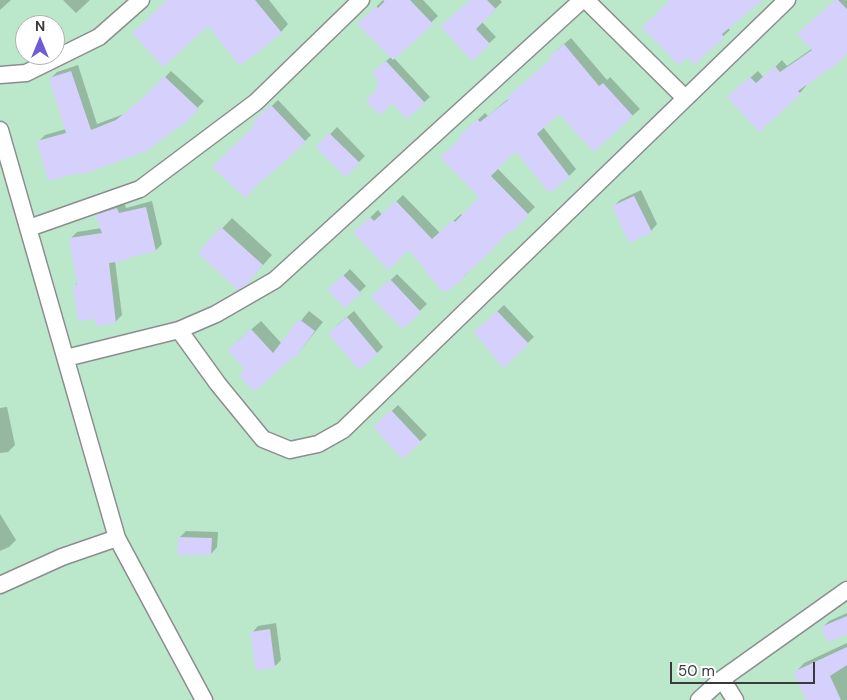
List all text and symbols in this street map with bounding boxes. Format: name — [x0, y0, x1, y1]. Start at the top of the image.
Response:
north arrow — [15, 15, 65, 65]
text: N — [35, 17, 45, 35]
scale bar — [672, 652, 817, 684]
text: 50 m — [678, 661, 715, 681]

